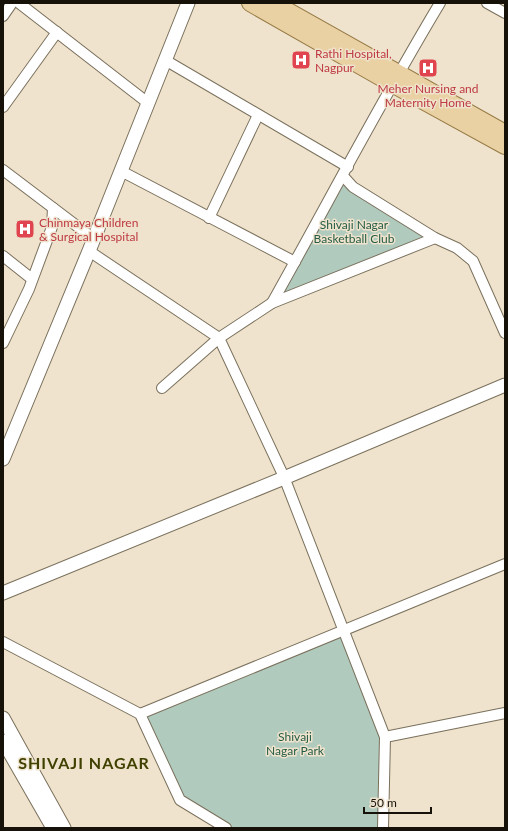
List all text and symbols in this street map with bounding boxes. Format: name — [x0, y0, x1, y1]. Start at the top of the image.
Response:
place label: Rathi Hospital, Nagpur — [315, 46, 392, 75]
hospital icon: Rathi Hospital, Nagpur — [290, 49, 312, 71]
hospital icon: Meher Nursing and Maternity Home — [417, 57, 439, 79]
place label: Meher Nursing and Maternity Home — [377, 81, 479, 110]
place label: Chinmaya Children & Surgical Hospital — [39, 215, 138, 244]
park label: Shivaji Nagar Basketball Club — [314, 217, 395, 246]
hospital icon: Chinmaya Children & Surgical Hospital — [14, 218, 36, 240]
park label: Shivaji Nagar Park — [266, 729, 325, 758]
district label: SHIVAJI NAGAR — [18, 753, 150, 772]
scale bar — [364, 789, 431, 815]
text: 50 m — [370, 795, 397, 810]

